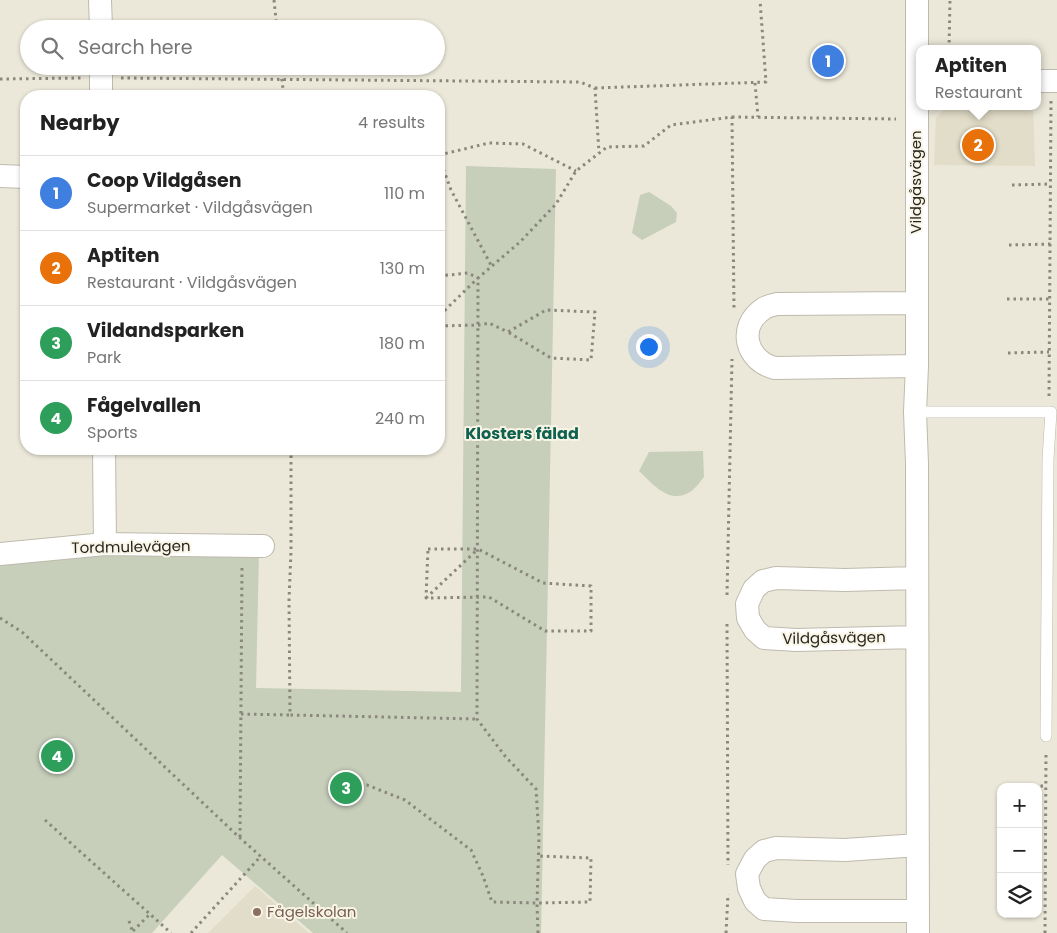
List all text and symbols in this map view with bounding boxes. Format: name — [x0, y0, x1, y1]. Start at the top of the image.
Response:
search box — [20, 20, 445, 75]
icon: search — [38, 34, 66, 62]
text: Search here — [78, 34, 192, 61]
pin: 1 — [812, 42, 844, 80]
popup — [916, 45, 1041, 110]
text: Aptiten — [935, 52, 1007, 79]
text: Restaurant — [935, 81, 1022, 104]
text: Nearby — [40, 108, 120, 137]
text: 4 results — [358, 111, 425, 134]
pin: 2 — [962, 126, 994, 164]
street label: Vildgåsvägen — [905, 130, 926, 234]
text: Coop Vildgåsen — [87, 167, 242, 194]
text: 1 — [53, 182, 59, 205]
text: 110 m — [384, 182, 425, 205]
text: Supermarket · Vildgåsvägen — [87, 196, 313, 219]
text: Aptiten — [87, 242, 159, 269]
text: 2 — [51, 257, 61, 280]
text: 130 m — [380, 257, 425, 280]
text: Restaurant · Vildgåsvägen — [87, 271, 297, 294]
text: Vildandsparken — [87, 317, 244, 344]
text: 3 — [51, 332, 61, 355]
text: 180 m — [379, 332, 425, 355]
your location — [636, 334, 662, 360]
text: Park — [87, 346, 121, 369]
text: Fågelvallen — [87, 392, 201, 419]
text: 4 — [51, 407, 61, 430]
text: 240 m — [375, 407, 425, 430]
text: Sports — [87, 421, 138, 444]
district label: Klosters fälad — [465, 422, 579, 445]
street label: Tordmulevägen — [71, 535, 191, 558]
street label: Vildgåsvägen — [782, 626, 886, 649]
pin: 4 — [41, 737, 73, 775]
pin: 3 — [330, 769, 362, 807]
map controls — [997, 783, 1042, 918]
button: + — [997, 783, 1042, 828]
button: − — [997, 828, 1042, 873]
button: layers — [997, 873, 1042, 918]
place label: Fågelskolan — [267, 901, 356, 922]
marker: Fågelskolan — [251, 906, 263, 918]

